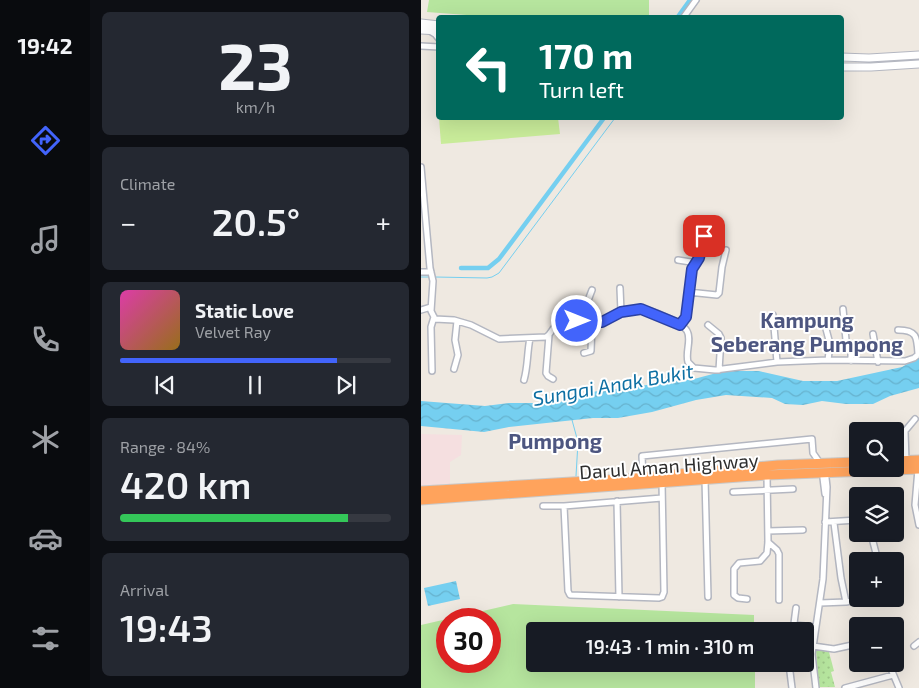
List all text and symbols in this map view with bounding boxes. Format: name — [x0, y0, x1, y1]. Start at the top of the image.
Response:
text: 23 — [218, 25, 293, 103]
text: 19:42 — [18, 32, 72, 58]
text: 170 m — [539, 34, 633, 76]
icon: left — [456, 35, 521, 100]
text: Turn left — [539, 76, 624, 102]
text: km/h — [236, 97, 275, 116]
icon: directions — [28, 123, 63, 158]
text: Climate — [120, 174, 175, 193]
text: 20.5° — [212, 198, 300, 244]
text: − — [120, 205, 136, 239]
text: + — [376, 205, 391, 239]
pin — [683, 215, 725, 257]
icon: music — [28, 222, 63, 257]
icon: arrive — [690, 222, 718, 250]
position arrow — [550, 294, 602, 346]
text: Static Love — [195, 299, 294, 322]
district label: Kampung Seberang Pumpong — [711, 307, 903, 356]
icon: phone — [28, 322, 63, 357]
text: Velvet Ray — [195, 322, 271, 341]
water label: Sungai Anak Bukit — [531, 358, 696, 410]
icon: previous — [151, 371, 179, 399]
icon: pause — [241, 371, 269, 399]
icon: next — [332, 371, 360, 399]
icon: climate — [28, 422, 63, 457]
map controls — [849, 422, 904, 672]
button: search — [849, 422, 904, 477]
district label: Pumpong — [508, 428, 602, 453]
text: Range · 84% — [120, 437, 210, 456]
street label: Darul Aman Highway — [579, 448, 759, 483]
text: 420 km — [120, 461, 251, 507]
button: layers — [849, 487, 904, 542]
icon: car — [28, 521, 63, 556]
button: + — [849, 552, 904, 607]
text: Arrival — [120, 580, 169, 599]
text: 19:43 — [120, 604, 213, 650]
speed limit sign: 30 — [436, 608, 501, 673]
button: − — [849, 617, 904, 672]
icon: filters — [28, 621, 63, 656]
text: 19:43 · 1 min · 310 m — [586, 635, 754, 658]

